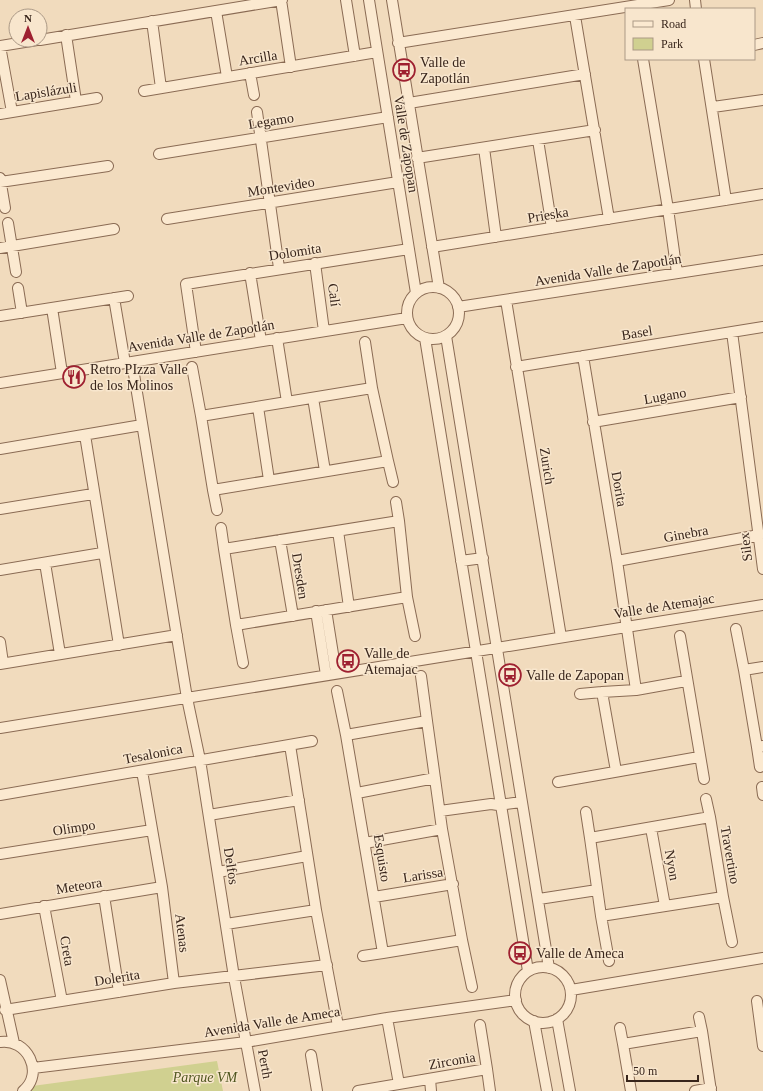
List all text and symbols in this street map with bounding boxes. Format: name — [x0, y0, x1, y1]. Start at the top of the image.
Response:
north arrow — [8, 8, 48, 48]
legend — [625, 8, 755, 60]
text: N — [24, 12, 32, 24]
text: Road — [661, 17, 686, 31]
text: Park — [661, 37, 683, 51]
street label: Arcilla — [238, 47, 279, 68]
place label: Valle de Zapotlán — [420, 55, 470, 86]
bus stop icon: Valle de Zapotlán — [391, 57, 417, 83]
street label: Lapislázuli — [14, 80, 78, 104]
street label: Valle de Zapopan — [391, 94, 421, 194]
street label: Legamo — [247, 110, 295, 132]
street label: Montevideo — [246, 174, 316, 200]
street label: Prieska — [526, 204, 570, 226]
street label: Dolomita — [268, 240, 323, 264]
street label: Avenida Valle de Zapotlán — [534, 251, 682, 289]
street label: Calí — [325, 283, 343, 308]
street label: Avenida Valle de Zapotlán — [127, 317, 275, 355]
street label: Basel — [620, 323, 654, 343]
place label: Retro PIzza Valle de los Molinos — [90, 362, 188, 393]
restaurant icon: Retro PIzza Valle de los Molinos — [61, 364, 87, 390]
street label: Lugano — [643, 385, 687, 407]
street label: Zurich — [537, 446, 557, 486]
street label: Dorita — [609, 470, 630, 509]
street label: Ginebra — [662, 523, 710, 545]
street label: Silex — [737, 532, 755, 562]
street label: Dresden — [289, 552, 311, 600]
street label: Valle de Atemajac — [613, 591, 715, 621]
place label: Valle de Atemajac — [364, 646, 418, 677]
bus stop icon: Valle de Atemajac — [335, 648, 361, 674]
bus stop icon: Valle de Zapopan — [497, 662, 523, 688]
place label: Valle de Zapopan — [526, 668, 624, 683]
street label: Tesalonica — [122, 741, 184, 767]
street label: Olimpo — [52, 817, 96, 839]
street label: Travertino — [718, 825, 742, 885]
street label: Esquisto — [371, 833, 393, 883]
street label: Delfos — [221, 846, 241, 886]
street label: Nyon — [662, 848, 682, 882]
street label: Larissa — [402, 864, 445, 886]
street label: Meteora — [55, 875, 104, 897]
street label: Atenas — [172, 913, 192, 953]
street label: Creta — [57, 935, 77, 968]
bus stop icon: Valle de Ameca — [507, 940, 533, 966]
place label: Valle de Ameca — [536, 946, 625, 961]
street label: Dolerita — [93, 967, 142, 989]
street label: Avenida Valle de Ameca — [203, 1004, 342, 1040]
street label: Perth — [255, 1048, 275, 1080]
street label: Zirconia — [427, 1049, 477, 1073]
scale bar — [627, 1057, 698, 1083]
text: 50 m — [633, 1064, 658, 1078]
park label: Parque VM — [172, 1070, 239, 1085]

